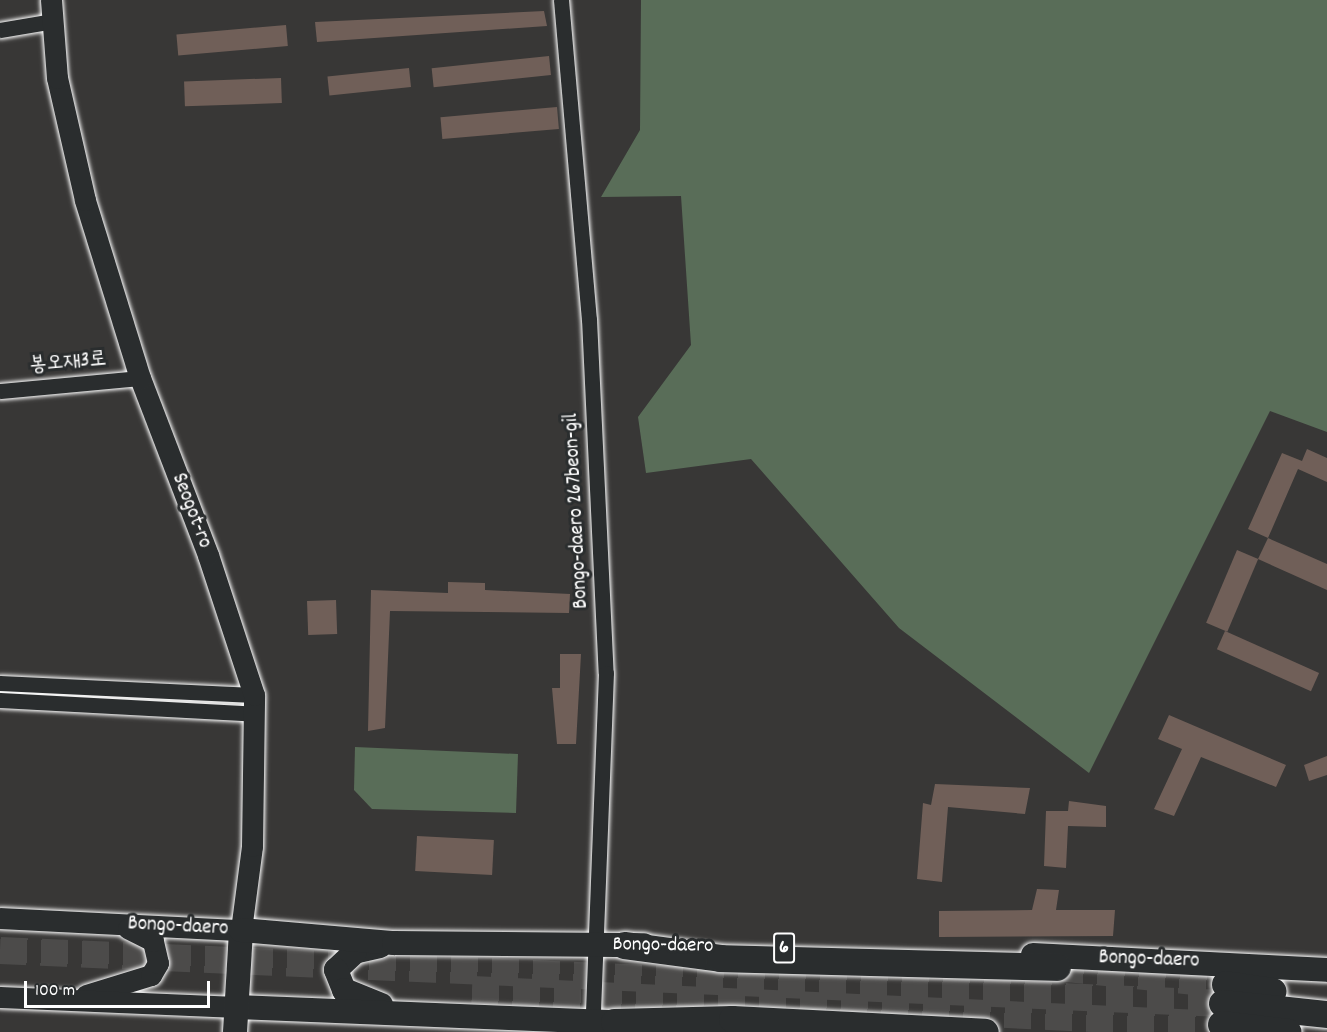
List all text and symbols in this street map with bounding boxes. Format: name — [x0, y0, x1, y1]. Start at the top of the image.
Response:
street label: 봉오재3로 — [29, 347, 107, 379]
street label: Bongo-daero 267beon-gil — [559, 413, 595, 609]
street label: Seogot-ro — [165, 470, 217, 552]
street label: Bongo-daero — [127, 912, 229, 942]
road number: 6 — [772, 931, 796, 965]
street label: Bongo-daero — [612, 933, 714, 959]
street label: Bongo-daero — [1098, 946, 1200, 974]
scale bar — [27, 969, 213, 1007]
text: 100 m — [35, 979, 75, 1004]

